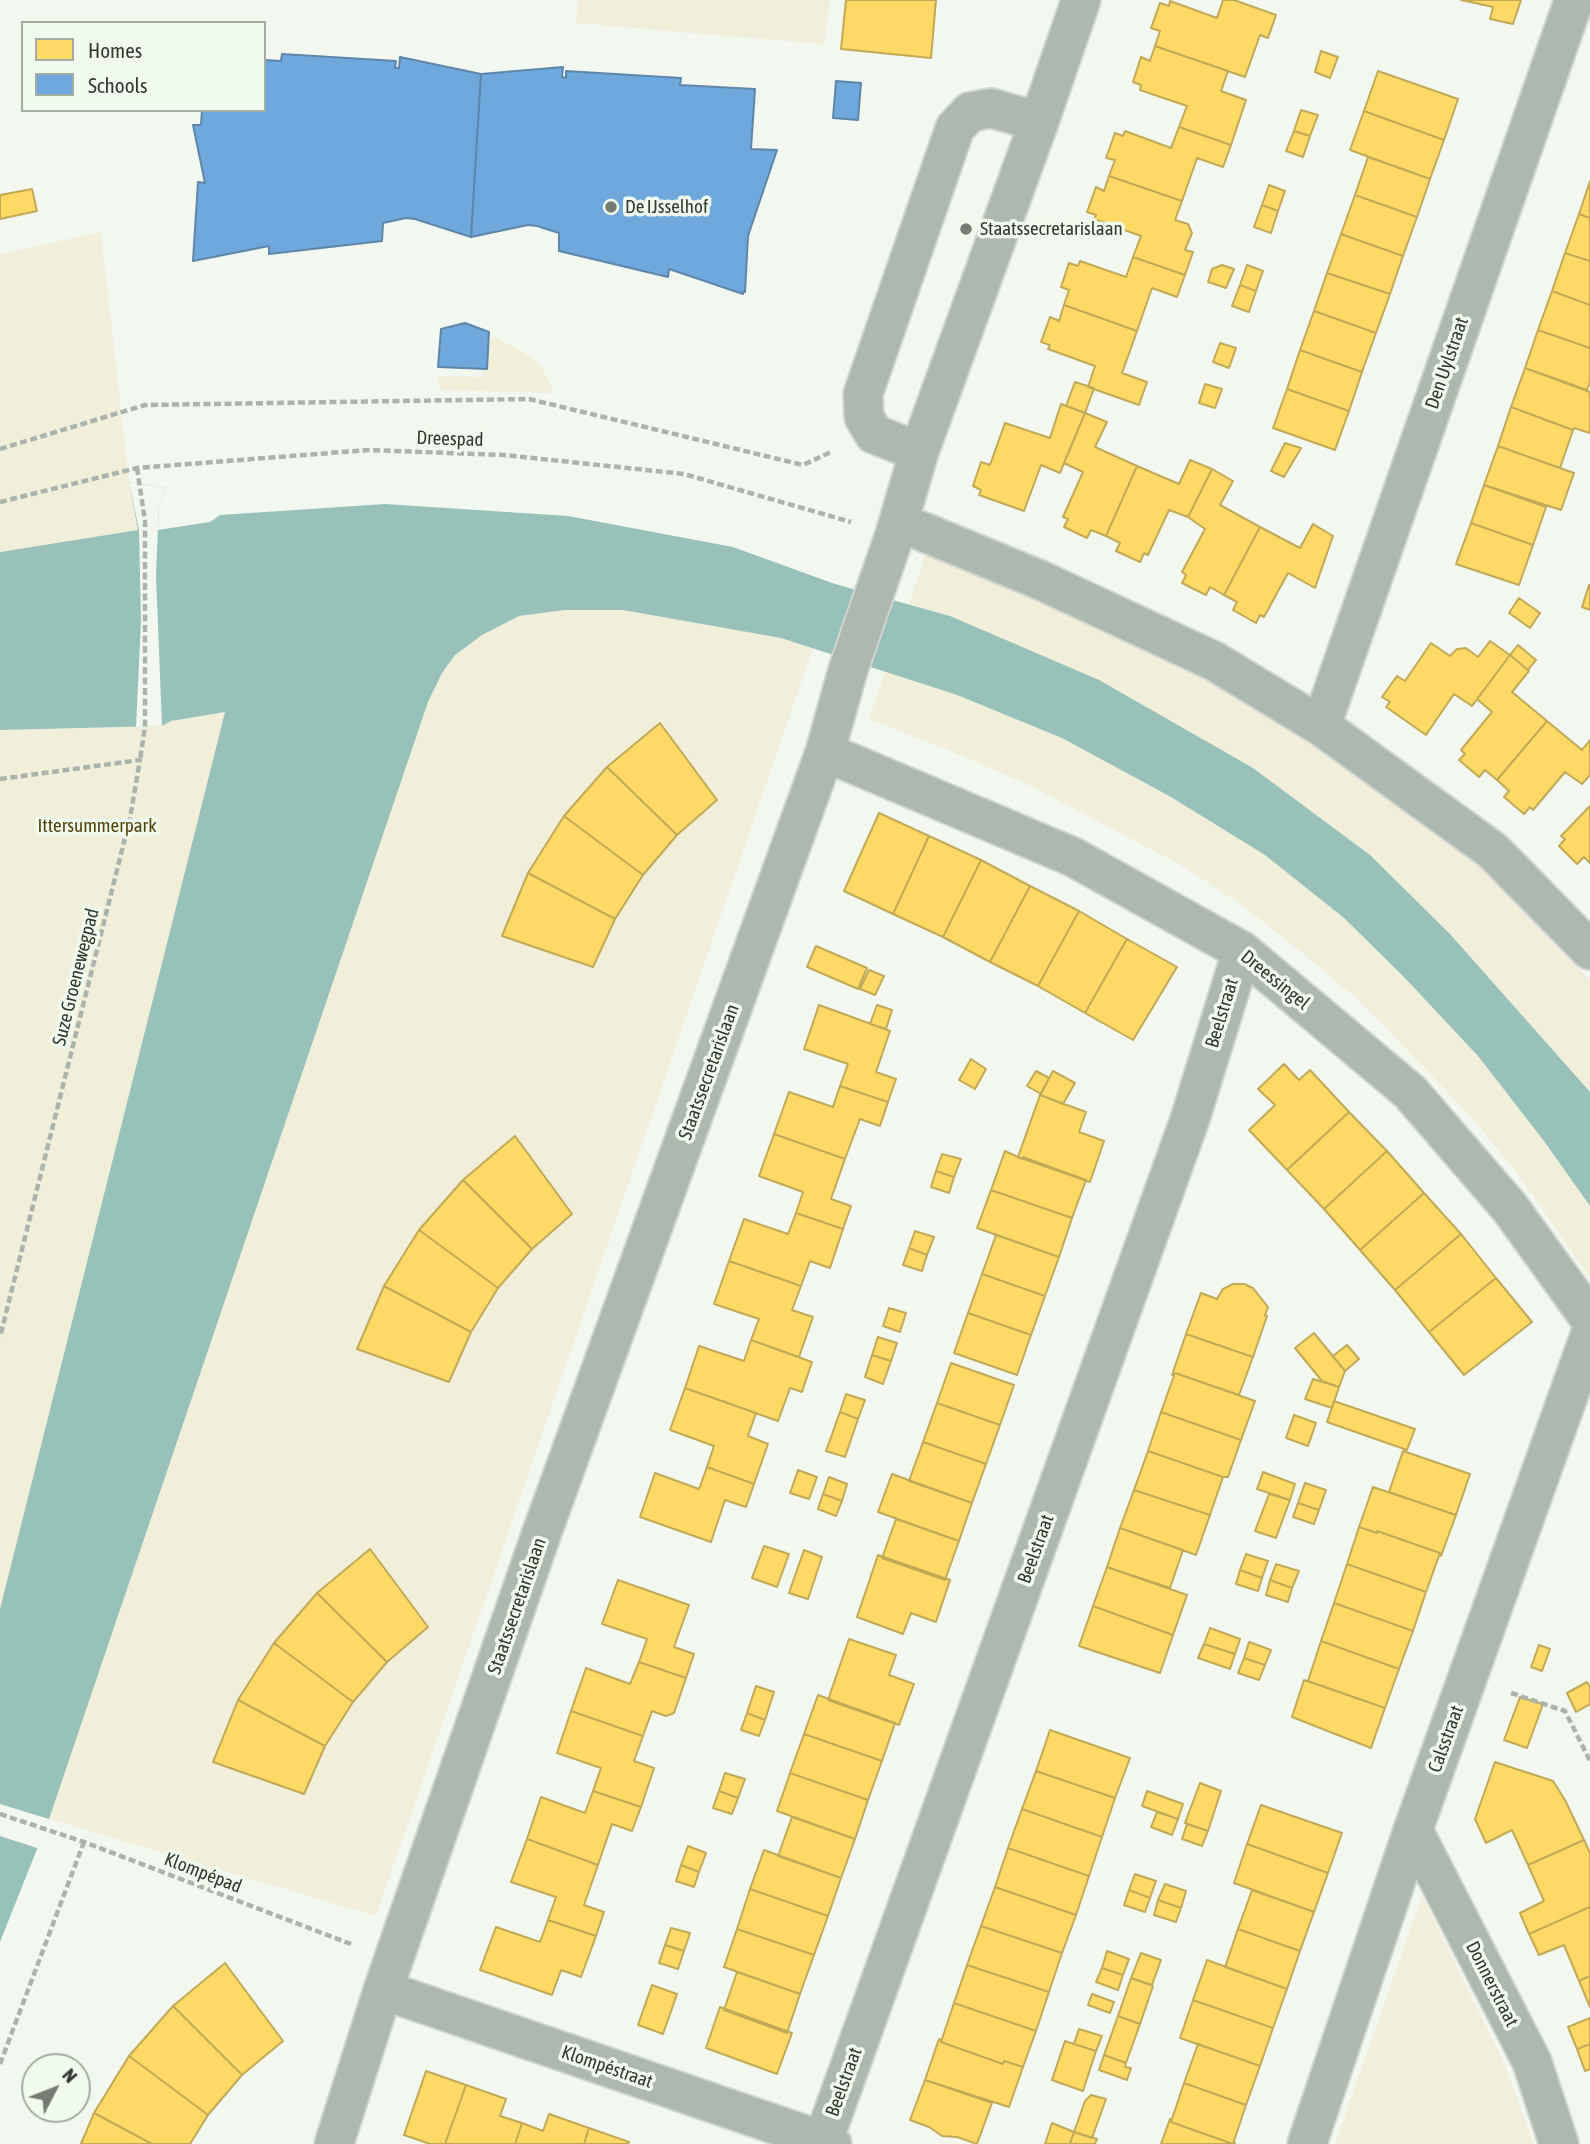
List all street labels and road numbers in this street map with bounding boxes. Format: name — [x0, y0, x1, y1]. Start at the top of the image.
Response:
street label: Den Uylstraat — [1421, 314, 1473, 412]
street label: Dreespad — [416, 426, 484, 452]
street label: Suze Groenewegpad — [48, 906, 104, 1048]
street label: Dreessingel — [1236, 945, 1314, 1015]
street label: Beelstraat — [1201, 975, 1243, 1051]
street label: Staatssecretarislaan — [674, 1001, 744, 1143]
street label: Beelstraat — [1013, 1511, 1059, 1587]
street label: Staatssecretarislaan — [483, 1535, 551, 1677]
street label: Calsstraat — [1423, 1702, 1469, 1776]
street label: Klompépad — [161, 1848, 245, 1898]
street label: Donnerstraat — [1461, 1937, 1523, 2031]
street label: Klompéstraat — [558, 2041, 656, 2093]
street label: Beelstraat — [821, 2044, 867, 2120]

